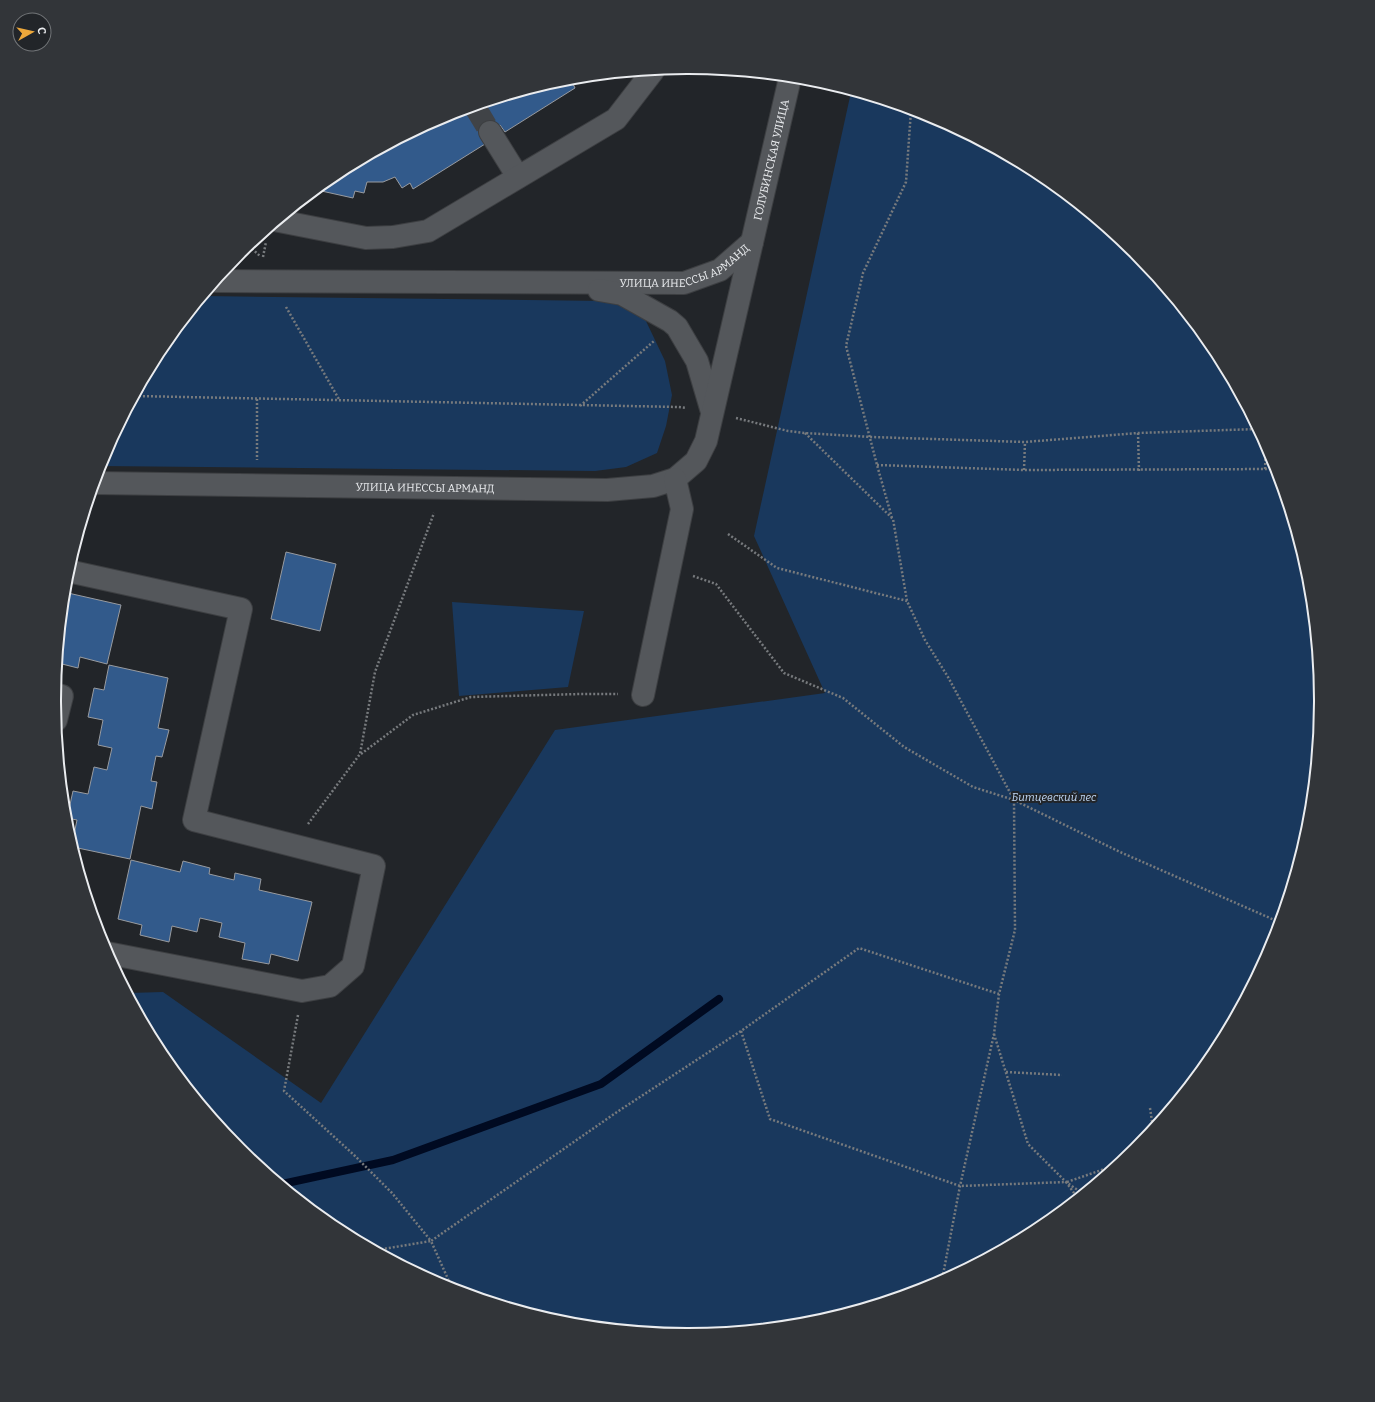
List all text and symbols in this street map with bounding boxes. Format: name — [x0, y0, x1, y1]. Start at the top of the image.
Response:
north arrow — [12, 12, 52, 52]
text: С — [34, 26, 48, 35]
street label: ГОЛУБИНСКАЯ УЛИЦА — [751, 98, 792, 222]
street label: УЛИЦА ИНЕССЫ АРМАНД — [620, 241, 752, 290]
street label: УЛИЦА ИНЕССЫ АРМАНД — [355, 481, 495, 495]
park label: Битцевский лес — [1012, 791, 1097, 804]

